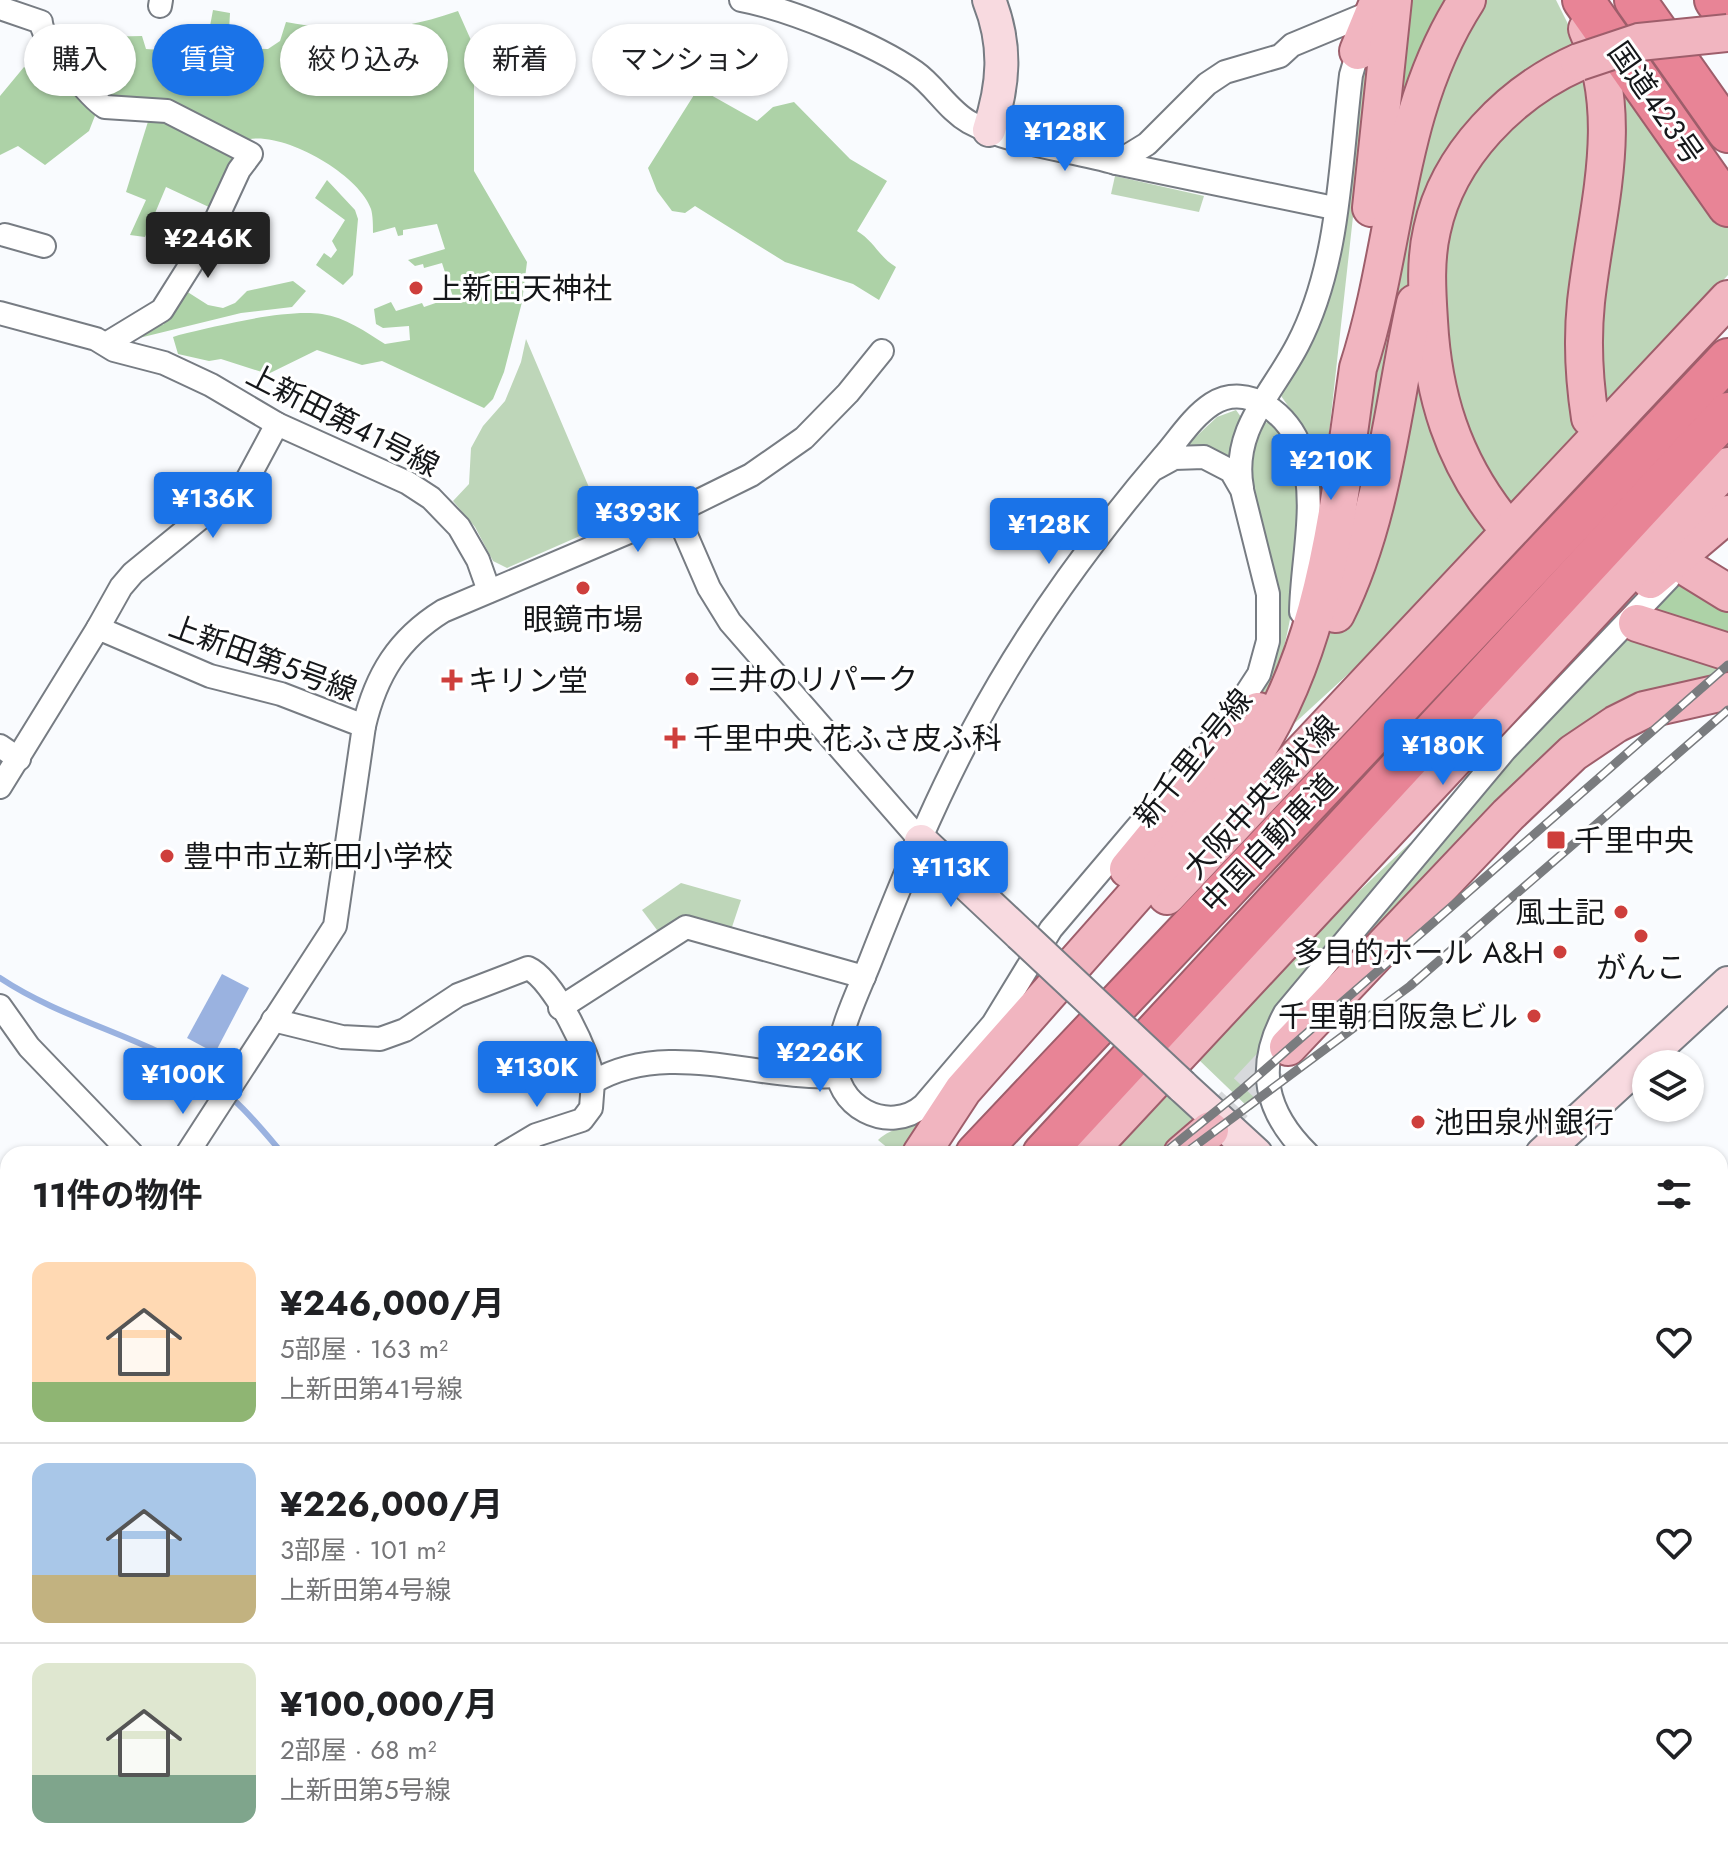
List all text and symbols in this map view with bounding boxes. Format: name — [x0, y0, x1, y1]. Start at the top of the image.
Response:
chip: 購入 — [24, 24, 136, 96]
chip: 賃貸 — [152, 24, 264, 96]
chip: 絞り込み — [280, 24, 448, 96]
chip: 新着 — [464, 24, 576, 96]
chip: マンション — [592, 24, 788, 96]
street label: 国道423号 — [1598, 33, 1714, 173]
pin: ¥128K — [1009, 105, 1121, 173]
text: ¥128K — [1024, 112, 1106, 150]
pin: ¥246K — [152, 212, 264, 280]
text: ¥246K — [164, 219, 252, 257]
place label: 上新田天神社 — [432, 267, 612, 310]
marker: 上新田天神社 — [407, 279, 425, 297]
street label: 上新田第41号線 — [239, 353, 447, 487]
pin: ¥210K — [1275, 434, 1387, 502]
text: ¥210K — [1289, 441, 1373, 479]
pin: ¥136K — [157, 472, 269, 540]
text: ¥136K — [172, 479, 254, 517]
pin: ¥393K — [582, 486, 694, 554]
text: ¥393K — [595, 493, 681, 531]
pin: ¥128K — [993, 498, 1105, 566]
text: ¥128K — [1008, 505, 1090, 543]
marker: 眼鏡市場 — [574, 579, 592, 597]
place label: 眼鏡市場 — [523, 598, 643, 641]
street label: 上新田第5号線 — [163, 604, 363, 712]
place label: 三井のリパーク — [708, 658, 918, 701]
place label: キリン堂 — [468, 659, 588, 702]
marker: 三井のリパーク — [683, 670, 701, 688]
marker: キリン堂 — [443, 671, 461, 689]
street label: 新千里2号線 — [1124, 680, 1262, 836]
street label: 大阪中央環状線 — [1174, 706, 1348, 888]
place label: 千里中央 花ふさ皮ふ科 — [693, 717, 1002, 760]
pin: ¥180K — [1387, 719, 1499, 787]
text: ¥180K — [1402, 726, 1484, 764]
marker: 千里中央 花ふさ皮ふ科 — [664, 727, 686, 749]
street label: 中国自動車道 — [1191, 763, 1347, 923]
place label: 千里中央 — [1574, 819, 1694, 862]
marker: 千里中央 — [1545, 829, 1567, 851]
place label: 豊中市立新田小学校 — [183, 835, 453, 878]
pin: ¥113K — [895, 841, 1007, 909]
marker: 豊中市立新田小学校 — [158, 847, 176, 865]
text: ¥113K — [912, 848, 990, 886]
place label: 風土記 — [1515, 891, 1605, 934]
marker: 風土記 — [1612, 903, 1630, 921]
marker: がんこ — [1632, 927, 1650, 945]
place label: 多目的ホール A&H — [1294, 931, 1544, 974]
marker: 多目的ホール A&H — [1551, 943, 1569, 961]
place label: がんこ — [1596, 946, 1686, 989]
place label: 千里朝日阪急ビル — [1278, 995, 1518, 1038]
marker: 千里朝日阪急ビル — [1525, 1007, 1543, 1025]
pin: ¥226K — [764, 1026, 876, 1094]
text: ¥226K — [776, 1033, 864, 1071]
pin: ¥130K — [481, 1041, 593, 1109]
pin: ¥100K — [127, 1048, 239, 1116]
text: ¥130K — [496, 1048, 578, 1086]
map controls — [1632, 1050, 1704, 1122]
button: layers — [1632, 1050, 1704, 1122]
text: ¥100K — [141, 1055, 225, 1093]
place label: 池田泉州銀行 — [1434, 1101, 1614, 1144]
marker: 池田泉州銀行 — [1409, 1113, 1427, 1131]
text: 11件の物件 — [32, 1171, 203, 1220]
icon: filters — [1652, 1172, 1696, 1216]
text: ¥246,000/月 — [280, 1279, 505, 1328]
icon: home — [96, 1294, 192, 1390]
icon: heart — [1652, 1320, 1696, 1364]
text: 5部屋 · 163 m² — [280, 1330, 448, 1368]
text: 上新田第41号線 — [280, 1370, 463, 1408]
text: ¥226,000/月 — [280, 1480, 503, 1529]
icon: home — [96, 1495, 192, 1591]
icon: heart — [1652, 1521, 1696, 1565]
text: 3部屋 · 101 m² — [280, 1531, 446, 1569]
text: 上新田第4号線 — [280, 1571, 451, 1609]
text: ¥100,000/月 — [280, 1680, 498, 1729]
icon: home — [96, 1695, 192, 1791]
icon: heart — [1652, 1721, 1696, 1765]
text: 2部屋 · 68 m² — [280, 1731, 436, 1769]
text: 上新田第5号線 — [280, 1771, 451, 1809]

